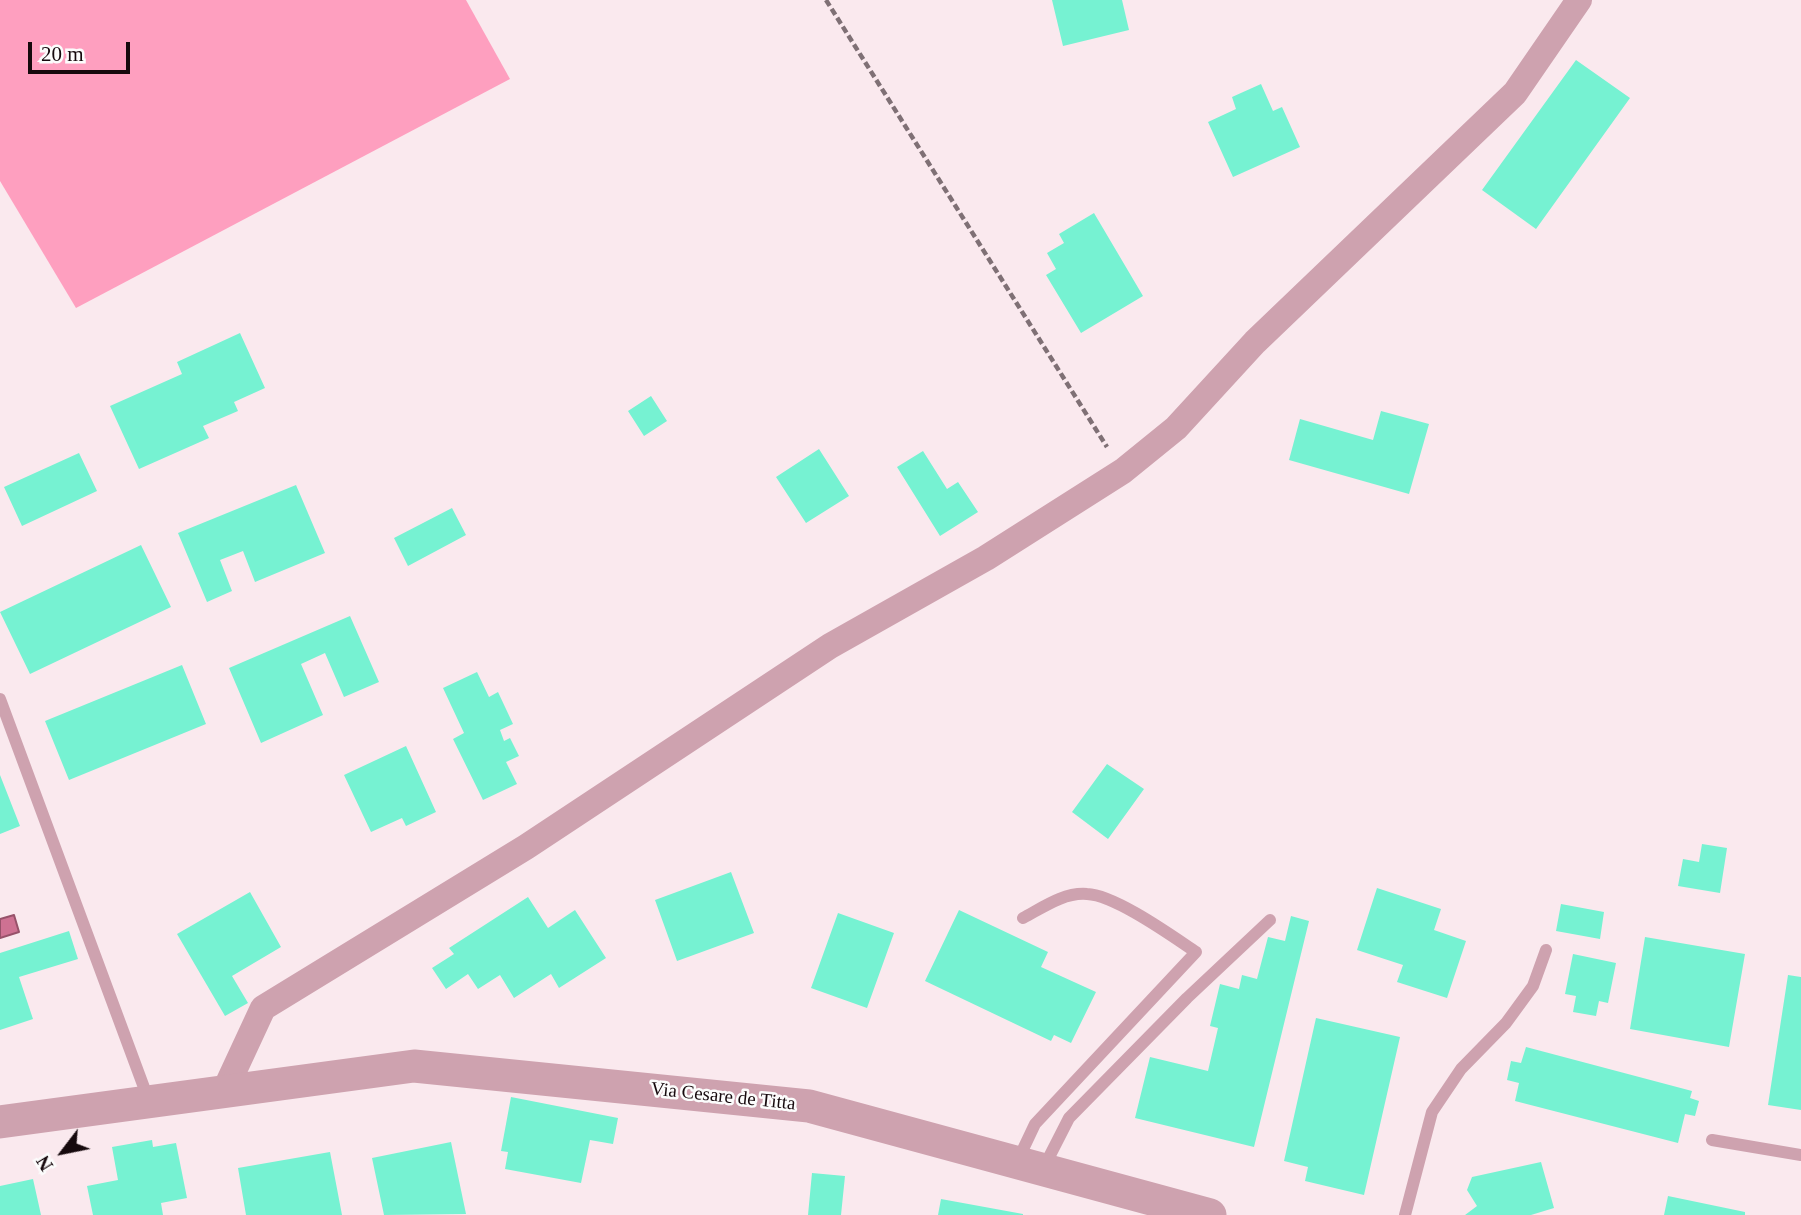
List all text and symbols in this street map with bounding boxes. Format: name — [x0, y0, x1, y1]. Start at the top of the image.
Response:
scale bar — [32, 28, 133, 72]
text: 20 m — [41, 42, 84, 66]
street label: Via Cesare de Titta — [650, 1078, 796, 1116]
north arrow — [28, 1117, 98, 1187]
text: N — [32, 1152, 57, 1175]

